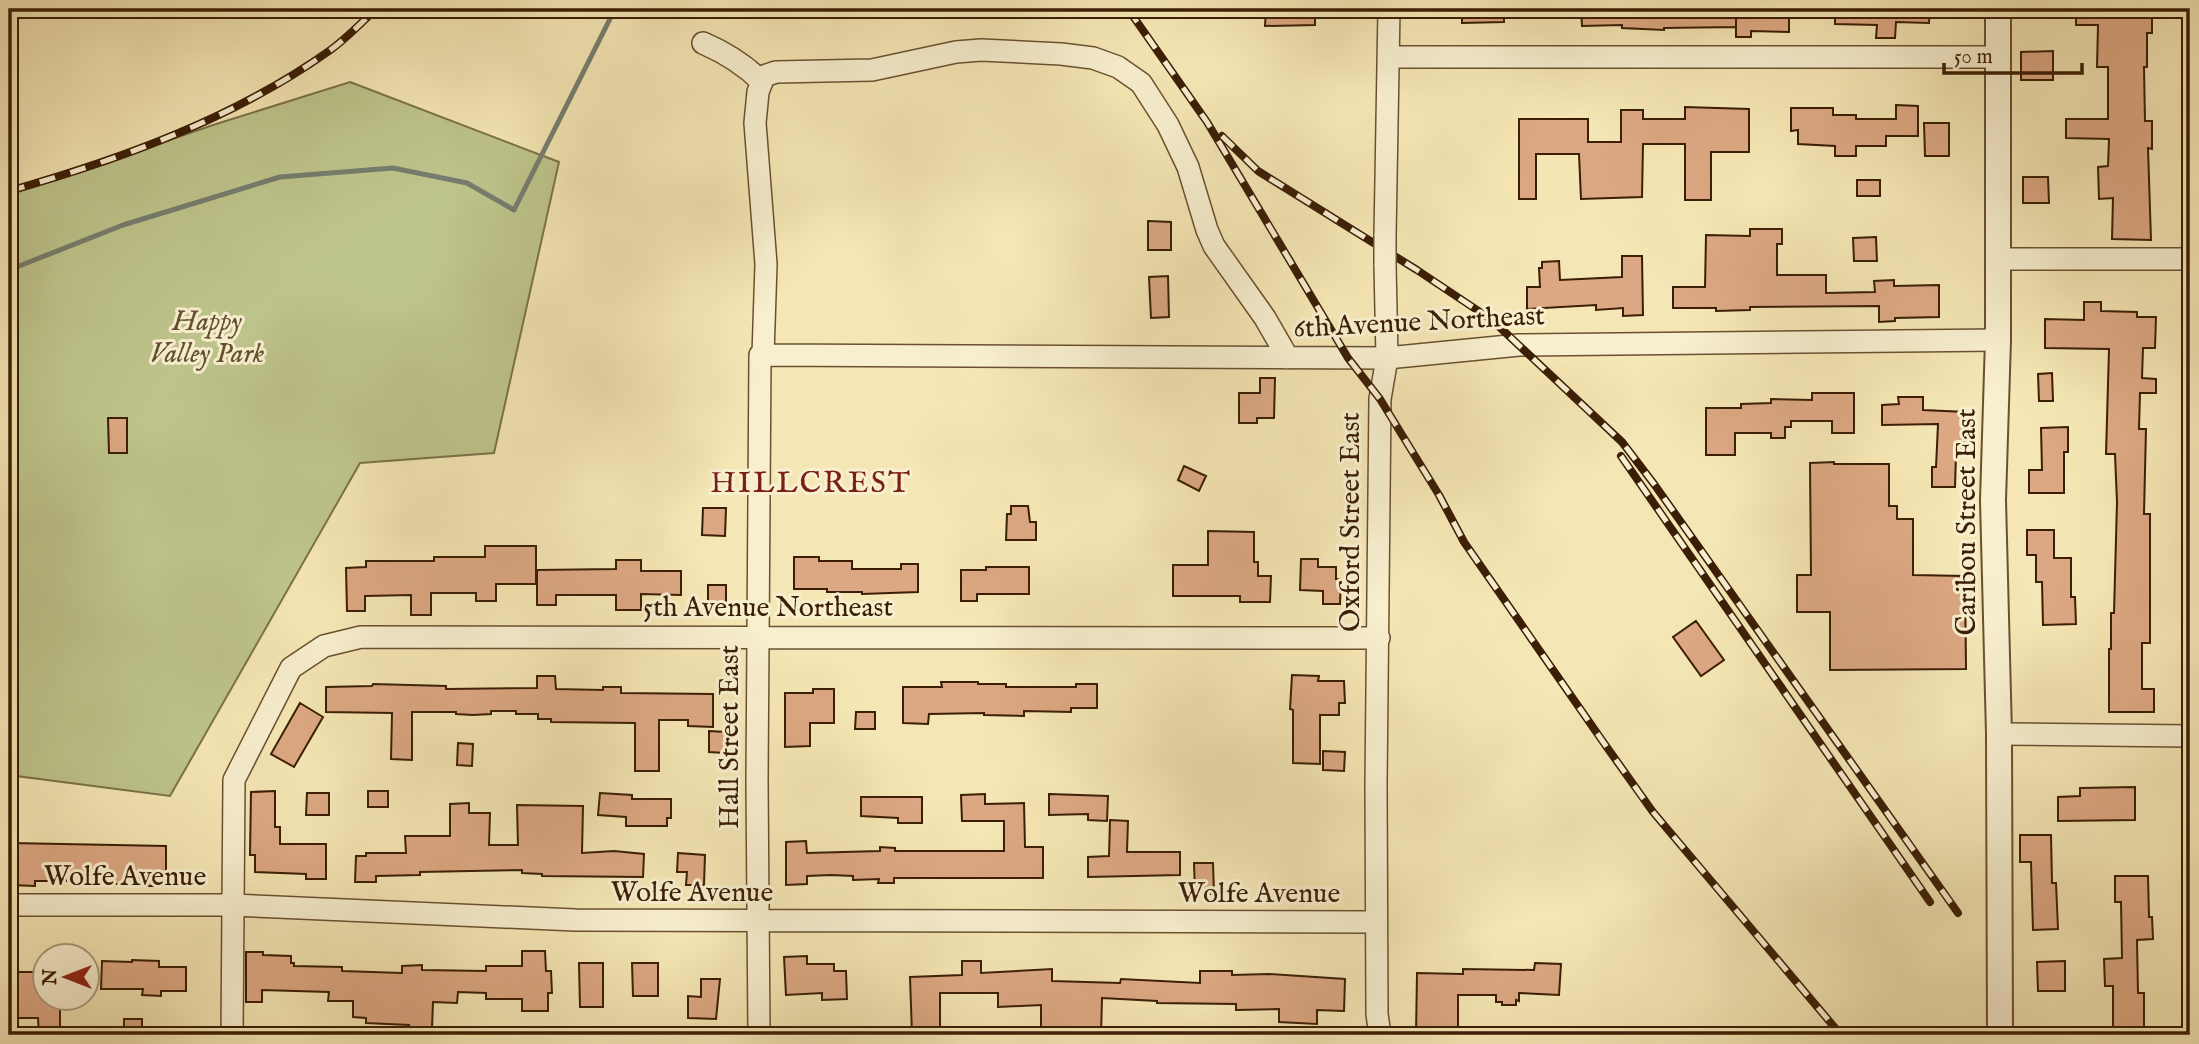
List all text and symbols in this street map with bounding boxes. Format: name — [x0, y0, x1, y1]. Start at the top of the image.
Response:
scale bar — [1944, 32, 2082, 76]
text: 50 m — [1954, 44, 1993, 71]
street label: 6th Avenue Northeast — [1292, 299, 1546, 347]
park label: Happy Valley Park — [150, 305, 264, 372]
street label: Caribou Street East — [1950, 408, 1985, 636]
street label: Oxford Street East — [1334, 412, 1369, 632]
district label: HILLCREST — [710, 465, 912, 503]
street label: 5th Avenue Northeast — [643, 591, 893, 626]
street label: Hall Street East — [713, 645, 748, 829]
street label: Wolfe Avenue — [44, 860, 206, 895]
street label: Wolfe Avenue — [611, 876, 773, 911]
street label: Wolfe Avenue — [1178, 877, 1340, 912]
north arrow — [32, 942, 102, 1012]
text: N — [39, 968, 63, 986]

